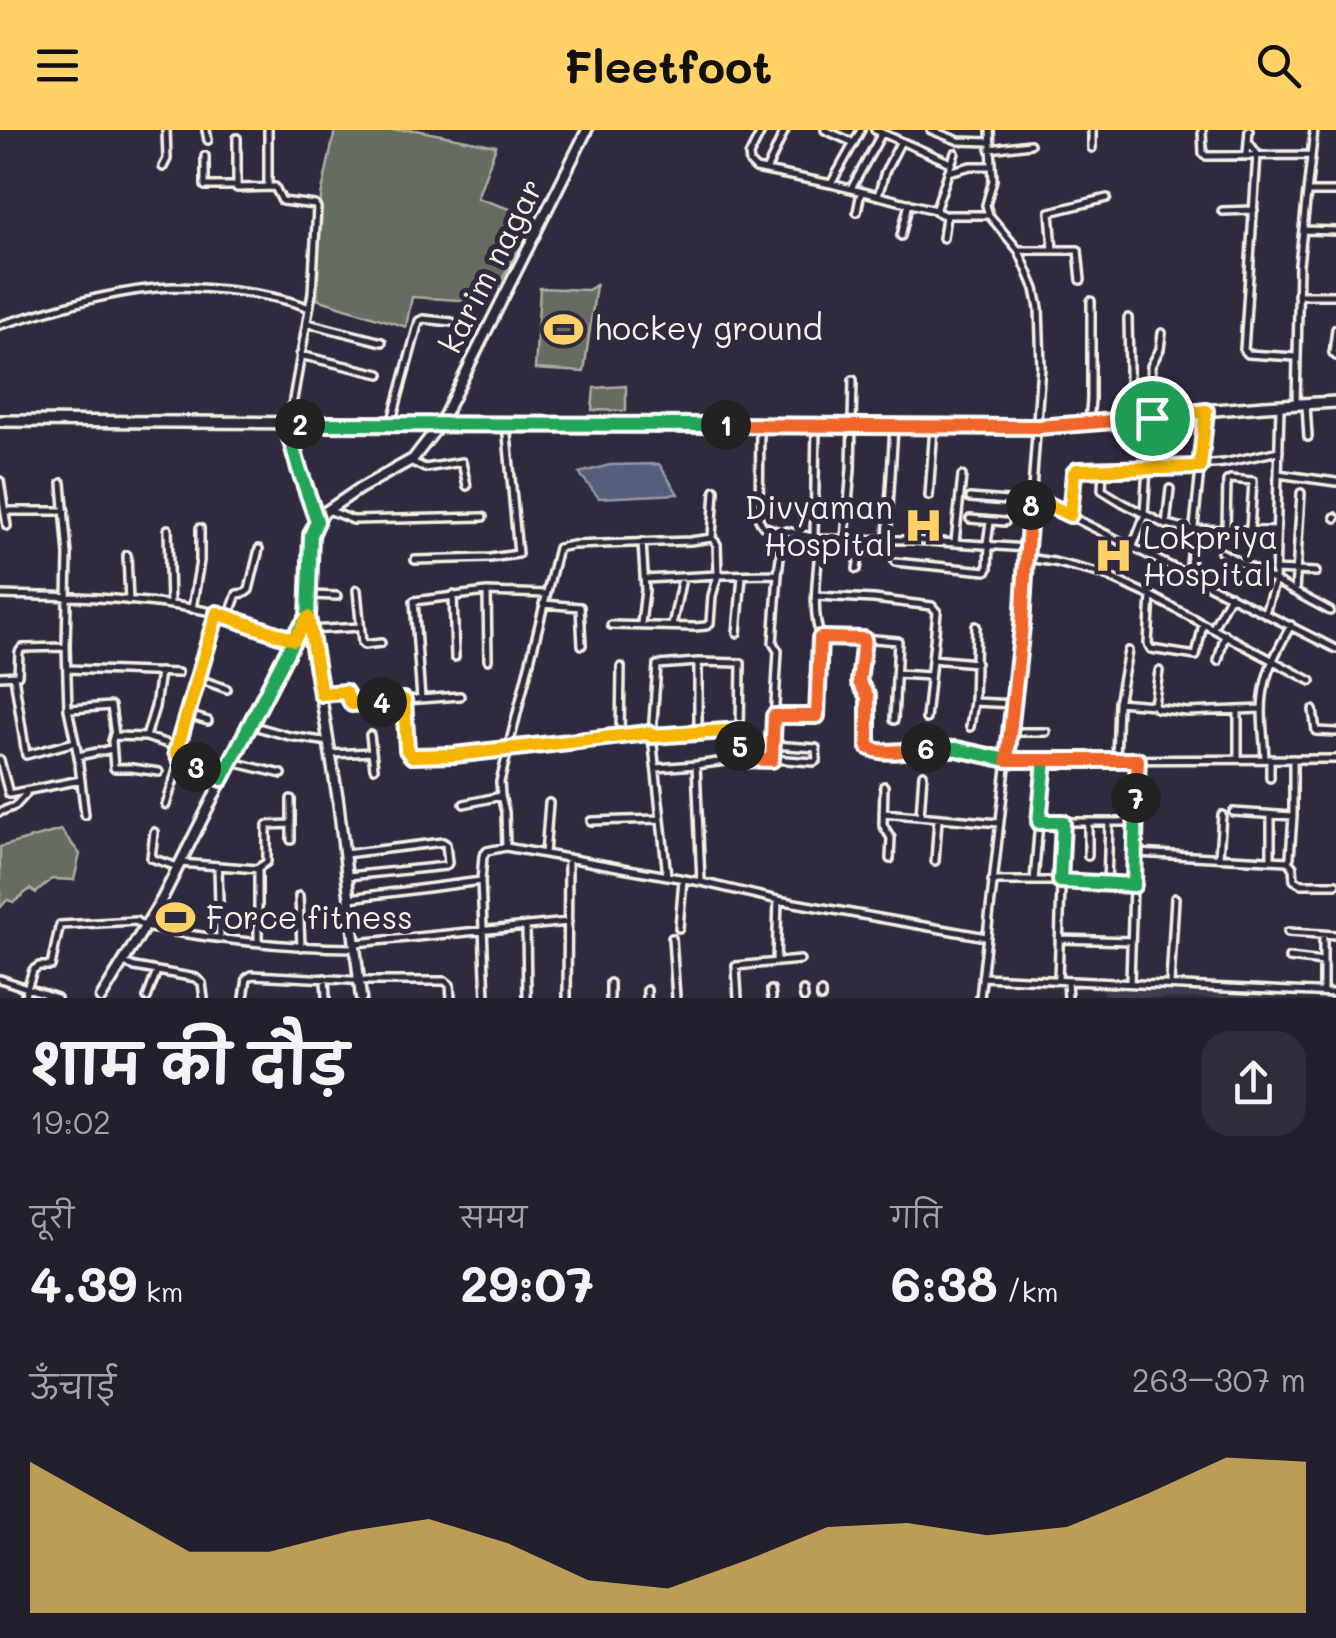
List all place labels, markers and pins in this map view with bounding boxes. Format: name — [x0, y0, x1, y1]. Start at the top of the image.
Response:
place label: hockey ground — [594, 306, 823, 349]
sports icon: hockey ground — [543, 308, 585, 350]
pin — [1110, 376, 1195, 461]
pin: 2 — [275, 399, 325, 449]
pin: 1 — [701, 400, 751, 450]
pin: 8 — [1006, 480, 1056, 530]
place label: Divyaman Hospital — [744, 485, 893, 564]
hospital icon: Divyaman Hospital — [902, 505, 944, 547]
place label: Lokpriya Hospital — [1143, 515, 1278, 594]
hospital icon: Lokpriya Hospital — [1092, 535, 1134, 577]
pin: 4 — [357, 677, 407, 727]
pin: 5 — [715, 721, 765, 771]
pin: 6 — [901, 723, 951, 773]
pin: 3 — [171, 742, 221, 792]
pin: 7 — [1111, 773, 1161, 823]
place label: Force fitness — [206, 895, 413, 937]
sports icon: Force fitness — [155, 897, 197, 939]

